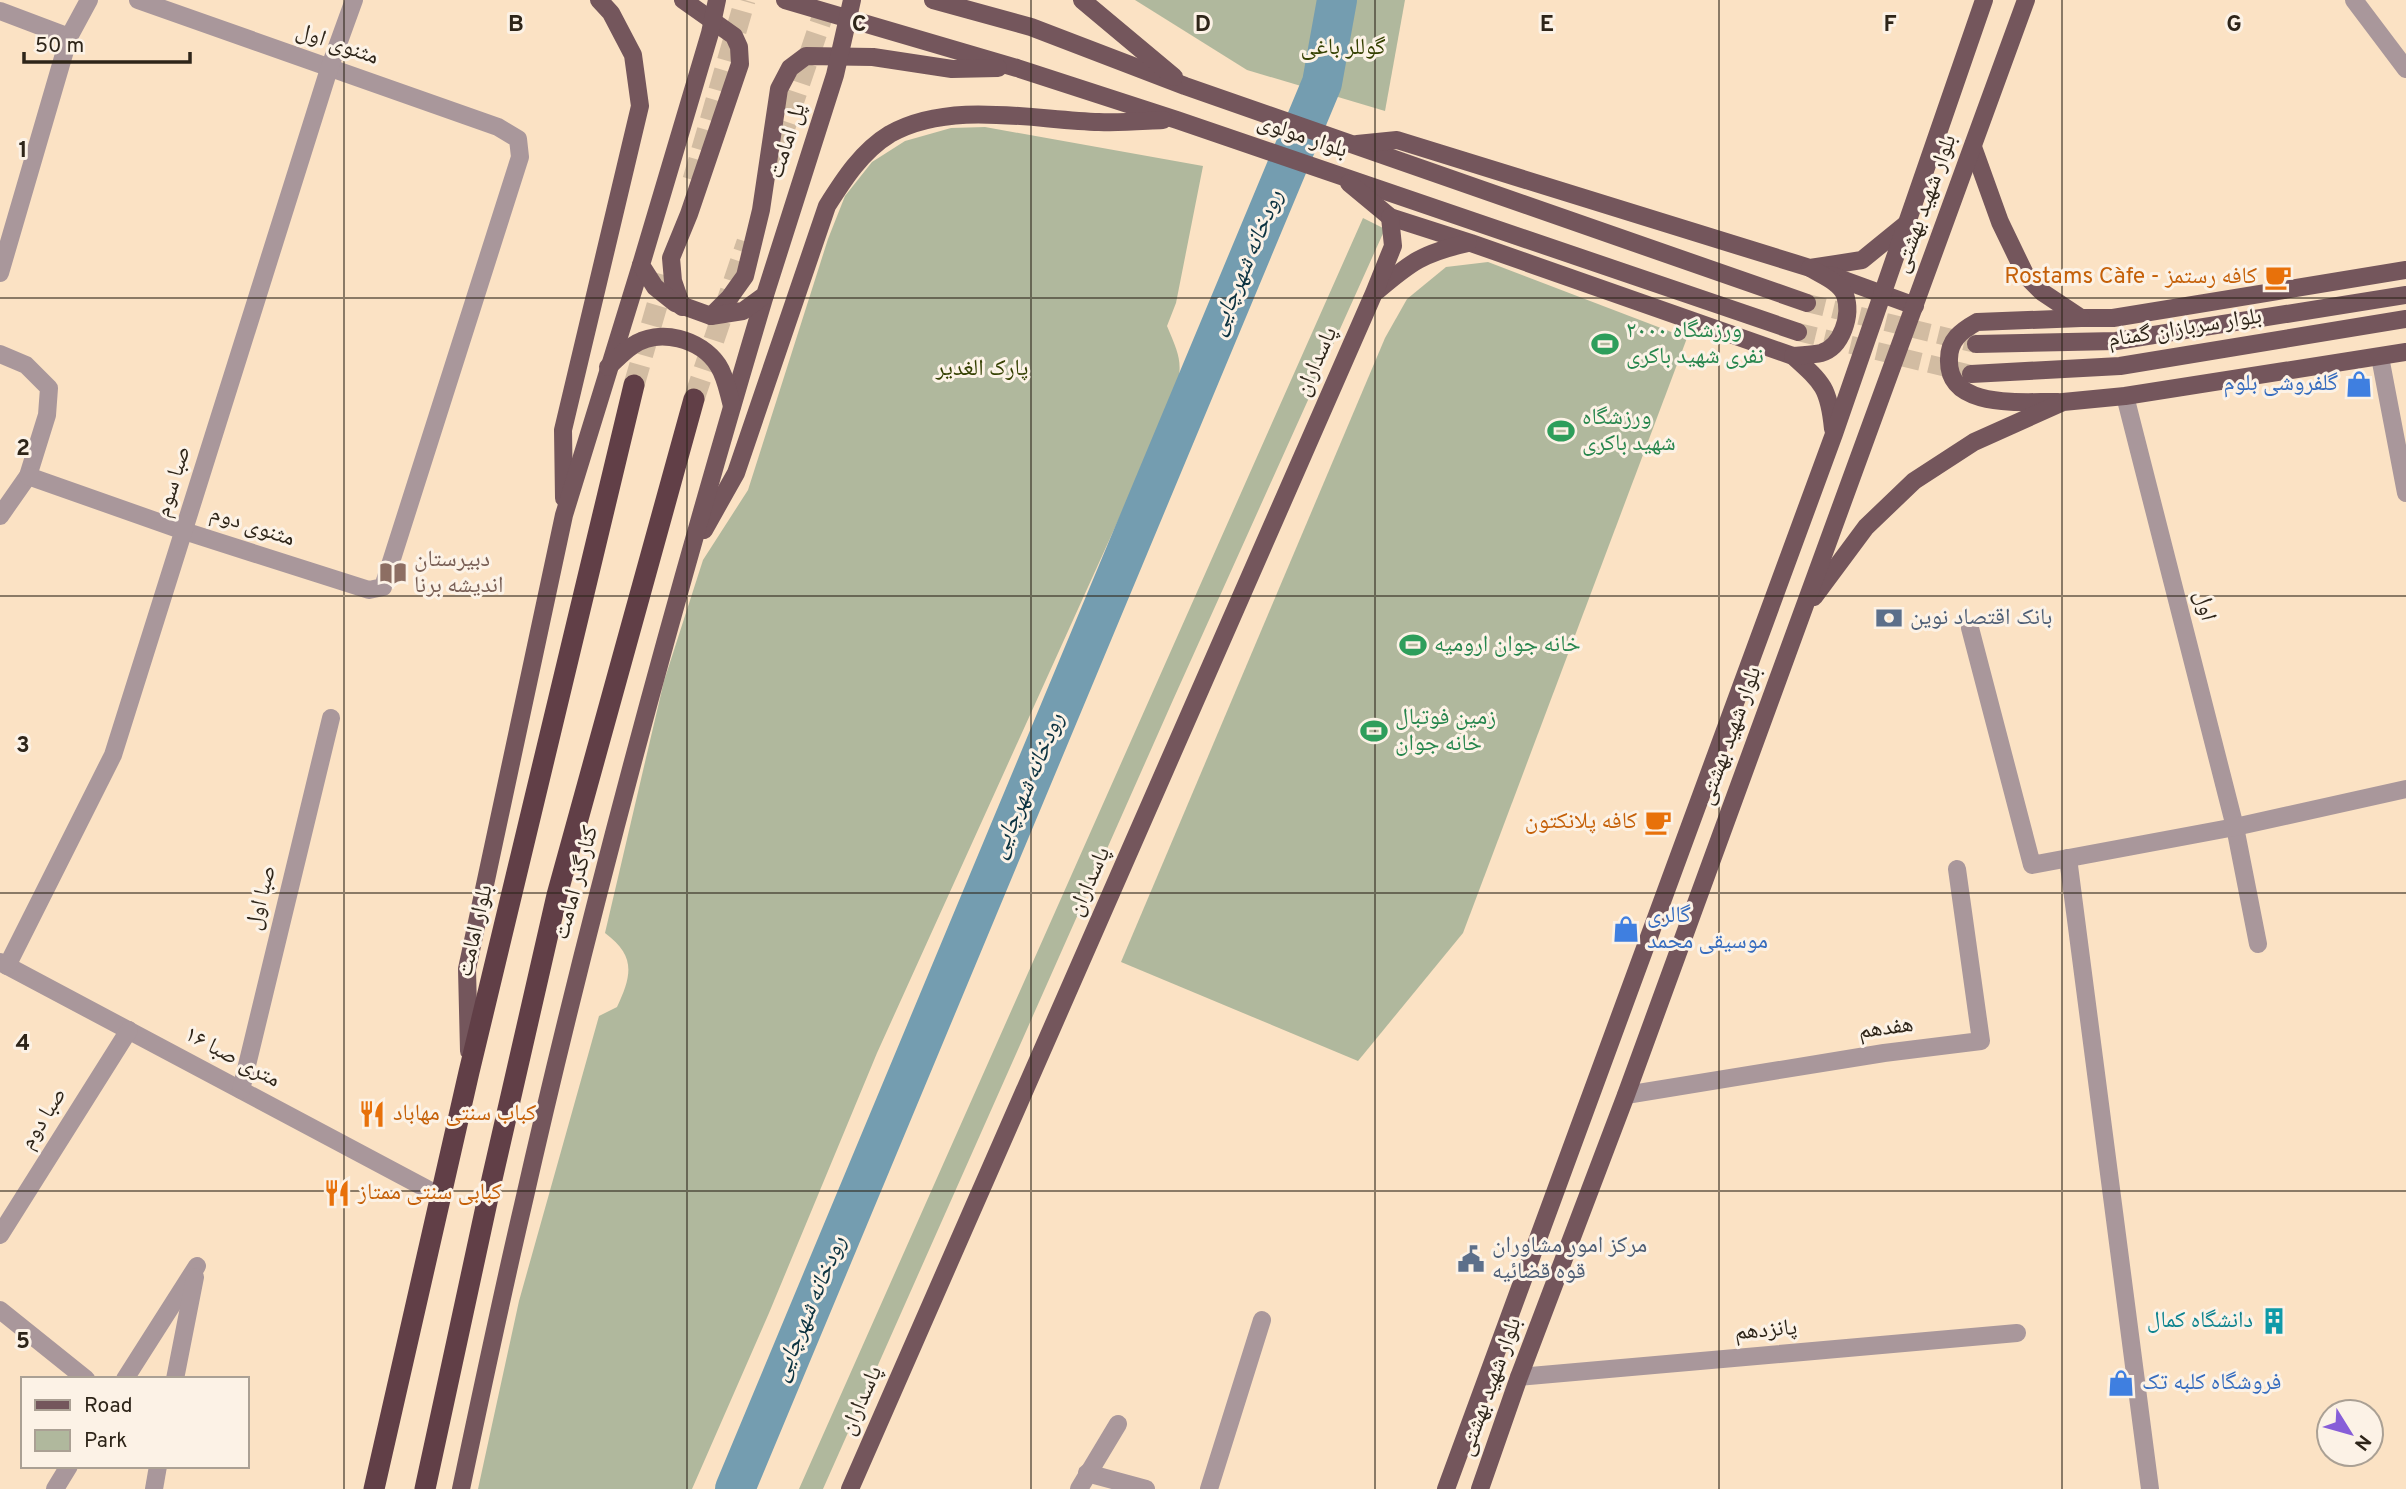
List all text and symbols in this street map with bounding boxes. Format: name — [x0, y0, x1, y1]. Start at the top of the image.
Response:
text: B — [508, 11, 524, 40]
text: C — [852, 11, 866, 40]
text: D — [1195, 11, 1211, 40]
text: E — [1540, 11, 1554, 40]
text: F — [1883, 11, 1897, 40]
text: G — [2226, 11, 2242, 40]
street label: مثنوی اول — [292, 17, 382, 73]
scale bar — [24, 21, 191, 65]
text: 50 m — [35, 33, 84, 60]
park label: گوللر باغی — [1300, 34, 1386, 63]
street label: پل امامت — [762, 99, 814, 183]
street label: بلوار مولوی — [1253, 108, 1351, 166]
street label: بلوار شهید بهشتی — [1888, 131, 1964, 277]
text: 1 — [18, 137, 28, 166]
water label: رودخانه شهرچایی — [1203, 186, 1291, 340]
cafe icon: Rostams Càfe - کافه رستمز — [2263, 262, 2293, 292]
place label: Rostams Càfe - کافه رستمز — [2004, 263, 2257, 292]
street label: بلوار سربازان گمنام — [2106, 303, 2264, 355]
place label: ورزشگاه ۲۰۰۰ نفری شهید باکری — [1626, 317, 1764, 372]
street label: پاسداران — [1289, 323, 1345, 401]
sports icon: ورزشگاه ۲۰۰۰ نفری شهید باکری — [1590, 329, 1620, 359]
park label: پارک الغدیر — [935, 355, 1028, 384]
shop icon: گلفروشی بلوم — [2344, 369, 2374, 399]
place label: گلفروشی بلوم — [2224, 370, 2338, 399]
place label: ورزشگاه شهید باکری — [1582, 404, 1676, 459]
sports icon: ورزشگاه شهید باکری — [1546, 416, 1576, 446]
text: 2 — [16, 435, 30, 464]
street label: صبا سوم — [149, 443, 199, 521]
street label: مثنوی دوم — [206, 500, 298, 554]
place label: دبیرستان اندیشه برنا — [414, 546, 503, 601]
library icon: دبیرستان اندیشه برنا — [378, 558, 408, 588]
street label: اول — [2186, 588, 2222, 624]
bank icon: بانک اقتصاد نوین — [1874, 603, 1904, 633]
place label: بانک اقتصاد نوین — [1910, 604, 2052, 633]
sports icon: خانه جوان ارومیه — [1398, 630, 1428, 660]
place label: خانه جوان ارومیه — [1434, 631, 1581, 660]
street label: بلوار شهید بهشتی — [1693, 663, 1769, 809]
place label: زمین فوتبال خانه جوان — [1395, 704, 1496, 759]
water label: رودخانه شهرچایی — [984, 709, 1072, 863]
sports icon: زمین فوتبال خانه جوان — [1359, 716, 1389, 746]
text: 3 — [16, 732, 30, 761]
cafe icon: کافه پلانکتون — [1643, 807, 1673, 837]
place label: کافه پلانکتون — [1525, 808, 1637, 837]
street label: کنارگذر امامت — [548, 822, 606, 943]
street label: پاسداران — [1062, 843, 1118, 921]
street label: صبا اول — [240, 862, 284, 934]
street label: بلوار امامت — [451, 882, 501, 980]
place label: گالری موسیقی محمد — [1647, 902, 1768, 957]
shop icon: گالری موسیقی محمد — [1611, 914, 1641, 944]
street label: هفدهم — [1857, 1011, 1915, 1047]
street label: ۱۶ متری صبا — [179, 1021, 285, 1095]
text: 4 — [16, 1030, 30, 1059]
street label: صبا دوم — [14, 1083, 74, 1155]
restaurant icon: کباب سنتی مهاباد — [357, 1099, 387, 1129]
place label: کباب سنتی مهاباد — [393, 1100, 537, 1129]
restaurant icon: کبابی سنتی ممتاز — [322, 1178, 352, 1208]
place label: کبابی سنتی ممتاز — [357, 1179, 502, 1208]
water label: رودخانه شهرچایی — [766, 1232, 854, 1386]
place label: مرکز امور مشاوران قوه قضائیه — [1492, 1232, 1647, 1287]
public building icon: مرکز امور مشاوران قوه قضائیه — [1456, 1244, 1486, 1274]
building icon: دانشگاه کمال — [2259, 1306, 2289, 1336]
place label: دانشگاه کمال — [2147, 1307, 2253, 1336]
street label: بلوار شهید بهشتی — [1453, 1314, 1529, 1460]
street label: پانزدهم — [1734, 1314, 1798, 1348]
text: 5 — [16, 1328, 30, 1357]
street label: پاسداران — [834, 1362, 890, 1440]
shop icon: فروشگاه کلبه تک — [2106, 1368, 2136, 1398]
place label: فروشگاه کلبه تک — [2142, 1369, 2281, 1398]
legend — [21, 1377, 248, 1468]
text: Road — [84, 1393, 133, 1420]
north arrow — [2315, 1398, 2385, 1468]
text: Park — [84, 1428, 127, 1455]
text: N — [2348, 1429, 2376, 1455]

